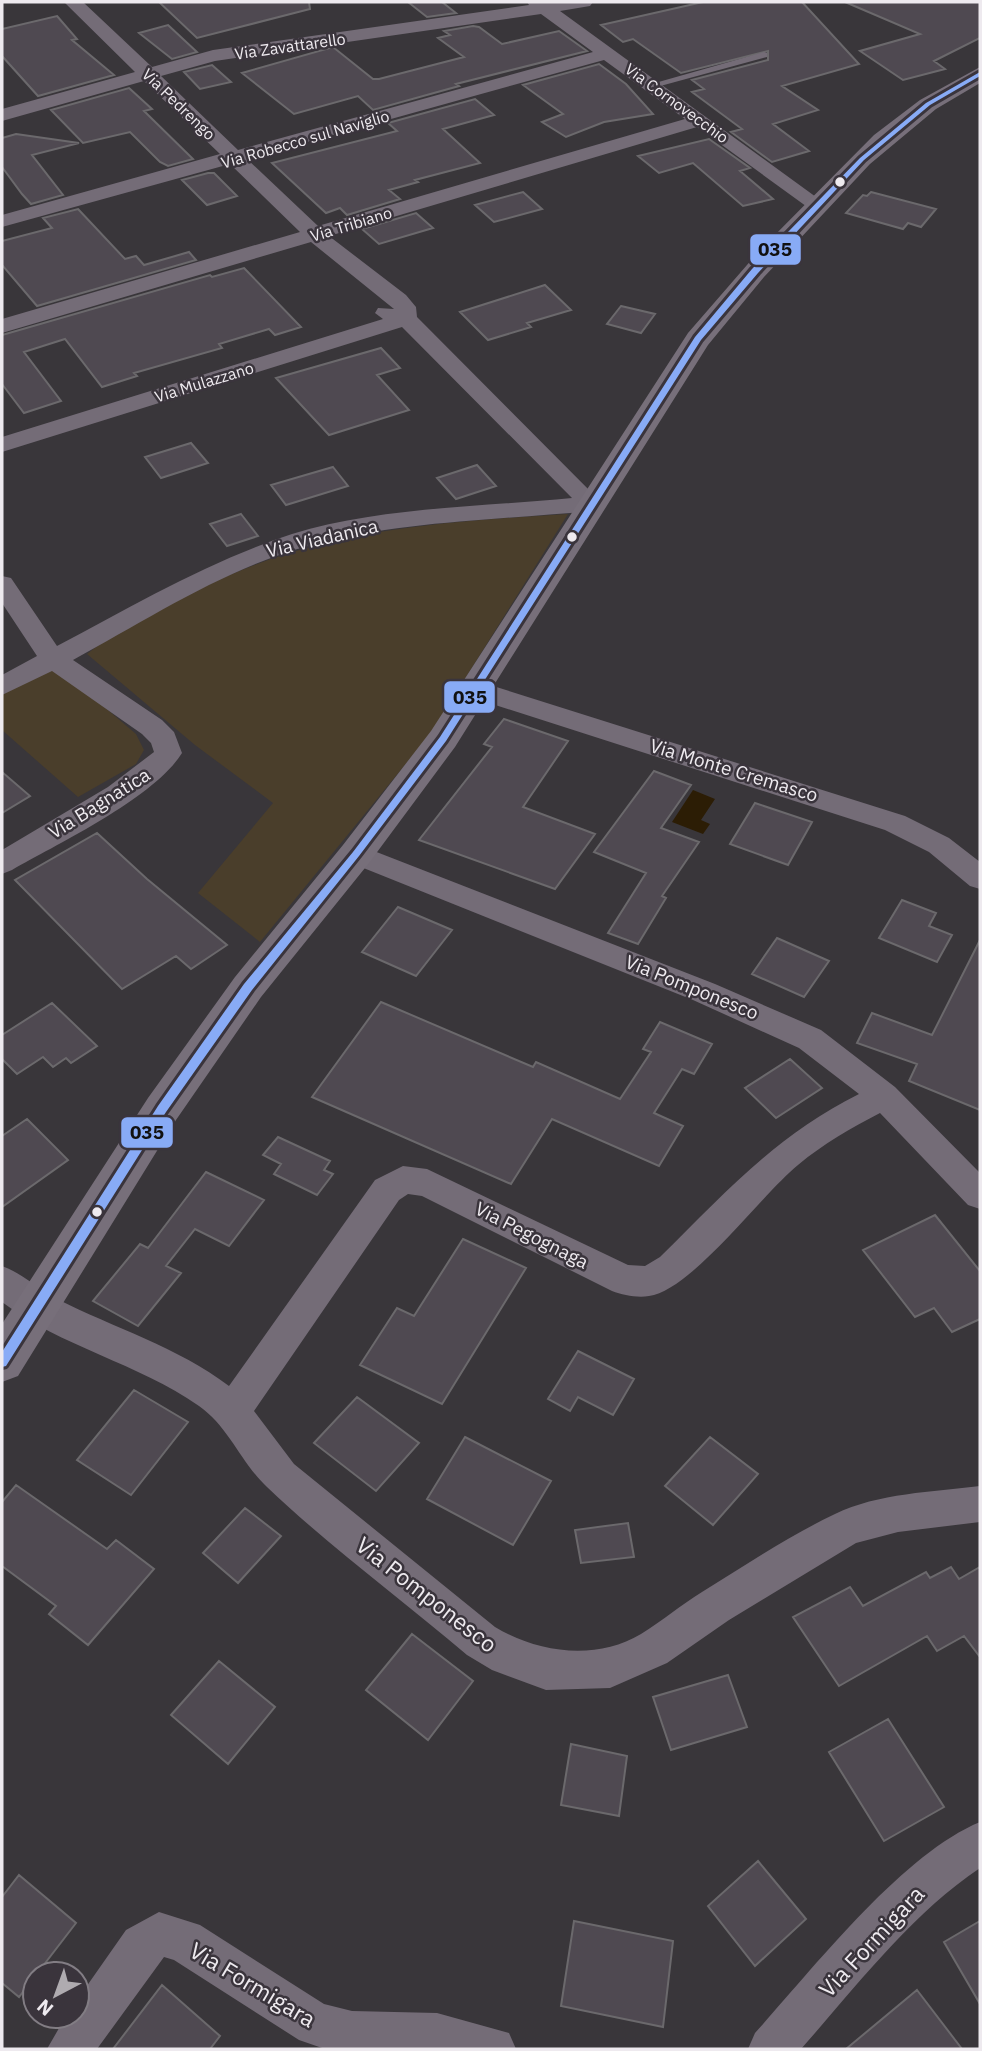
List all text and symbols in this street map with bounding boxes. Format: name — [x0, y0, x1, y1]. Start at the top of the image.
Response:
street label: Via Zavattarello — [233, 28, 347, 64]
street label: Via Cornovecchio — [621, 59, 733, 147]
street label: Via Pedrengo — [138, 64, 220, 144]
street label: Via Robecco sul Naviglio — [219, 105, 391, 173]
unlabelled marker — [833, 175, 847, 189]
street label: Via Tribiano — [308, 202, 394, 246]
line badge: 035 — [749, 233, 802, 266]
text: 035 — [758, 237, 792, 261]
street label: Via Mulazzano — [152, 357, 256, 407]
street label: Via Viadanica — [264, 514, 380, 562]
unlabelled marker — [565, 530, 579, 544]
line badge: 035 — [443, 680, 496, 714]
text: 035 — [453, 685, 487, 709]
street label: Via Monte Cremasco — [647, 733, 821, 807]
street label: Via Bagnatica — [44, 762, 154, 844]
street label: Via Pomponesco — [622, 949, 762, 1025]
line badge: 035 — [120, 1116, 174, 1149]
text: 035 — [130, 1120, 164, 1144]
street label: Via Pegognaga — [471, 1196, 593, 1274]
unlabelled marker — [90, 1205, 104, 1219]
street label: Via Pomponesco — [350, 1529, 504, 1659]
street label: Via Formigara — [812, 1879, 930, 2003]
street label: Via Formigara — [184, 1935, 322, 2033]
north arrow — [21, 1960, 91, 2030]
text: N — [32, 1994, 58, 2021]

